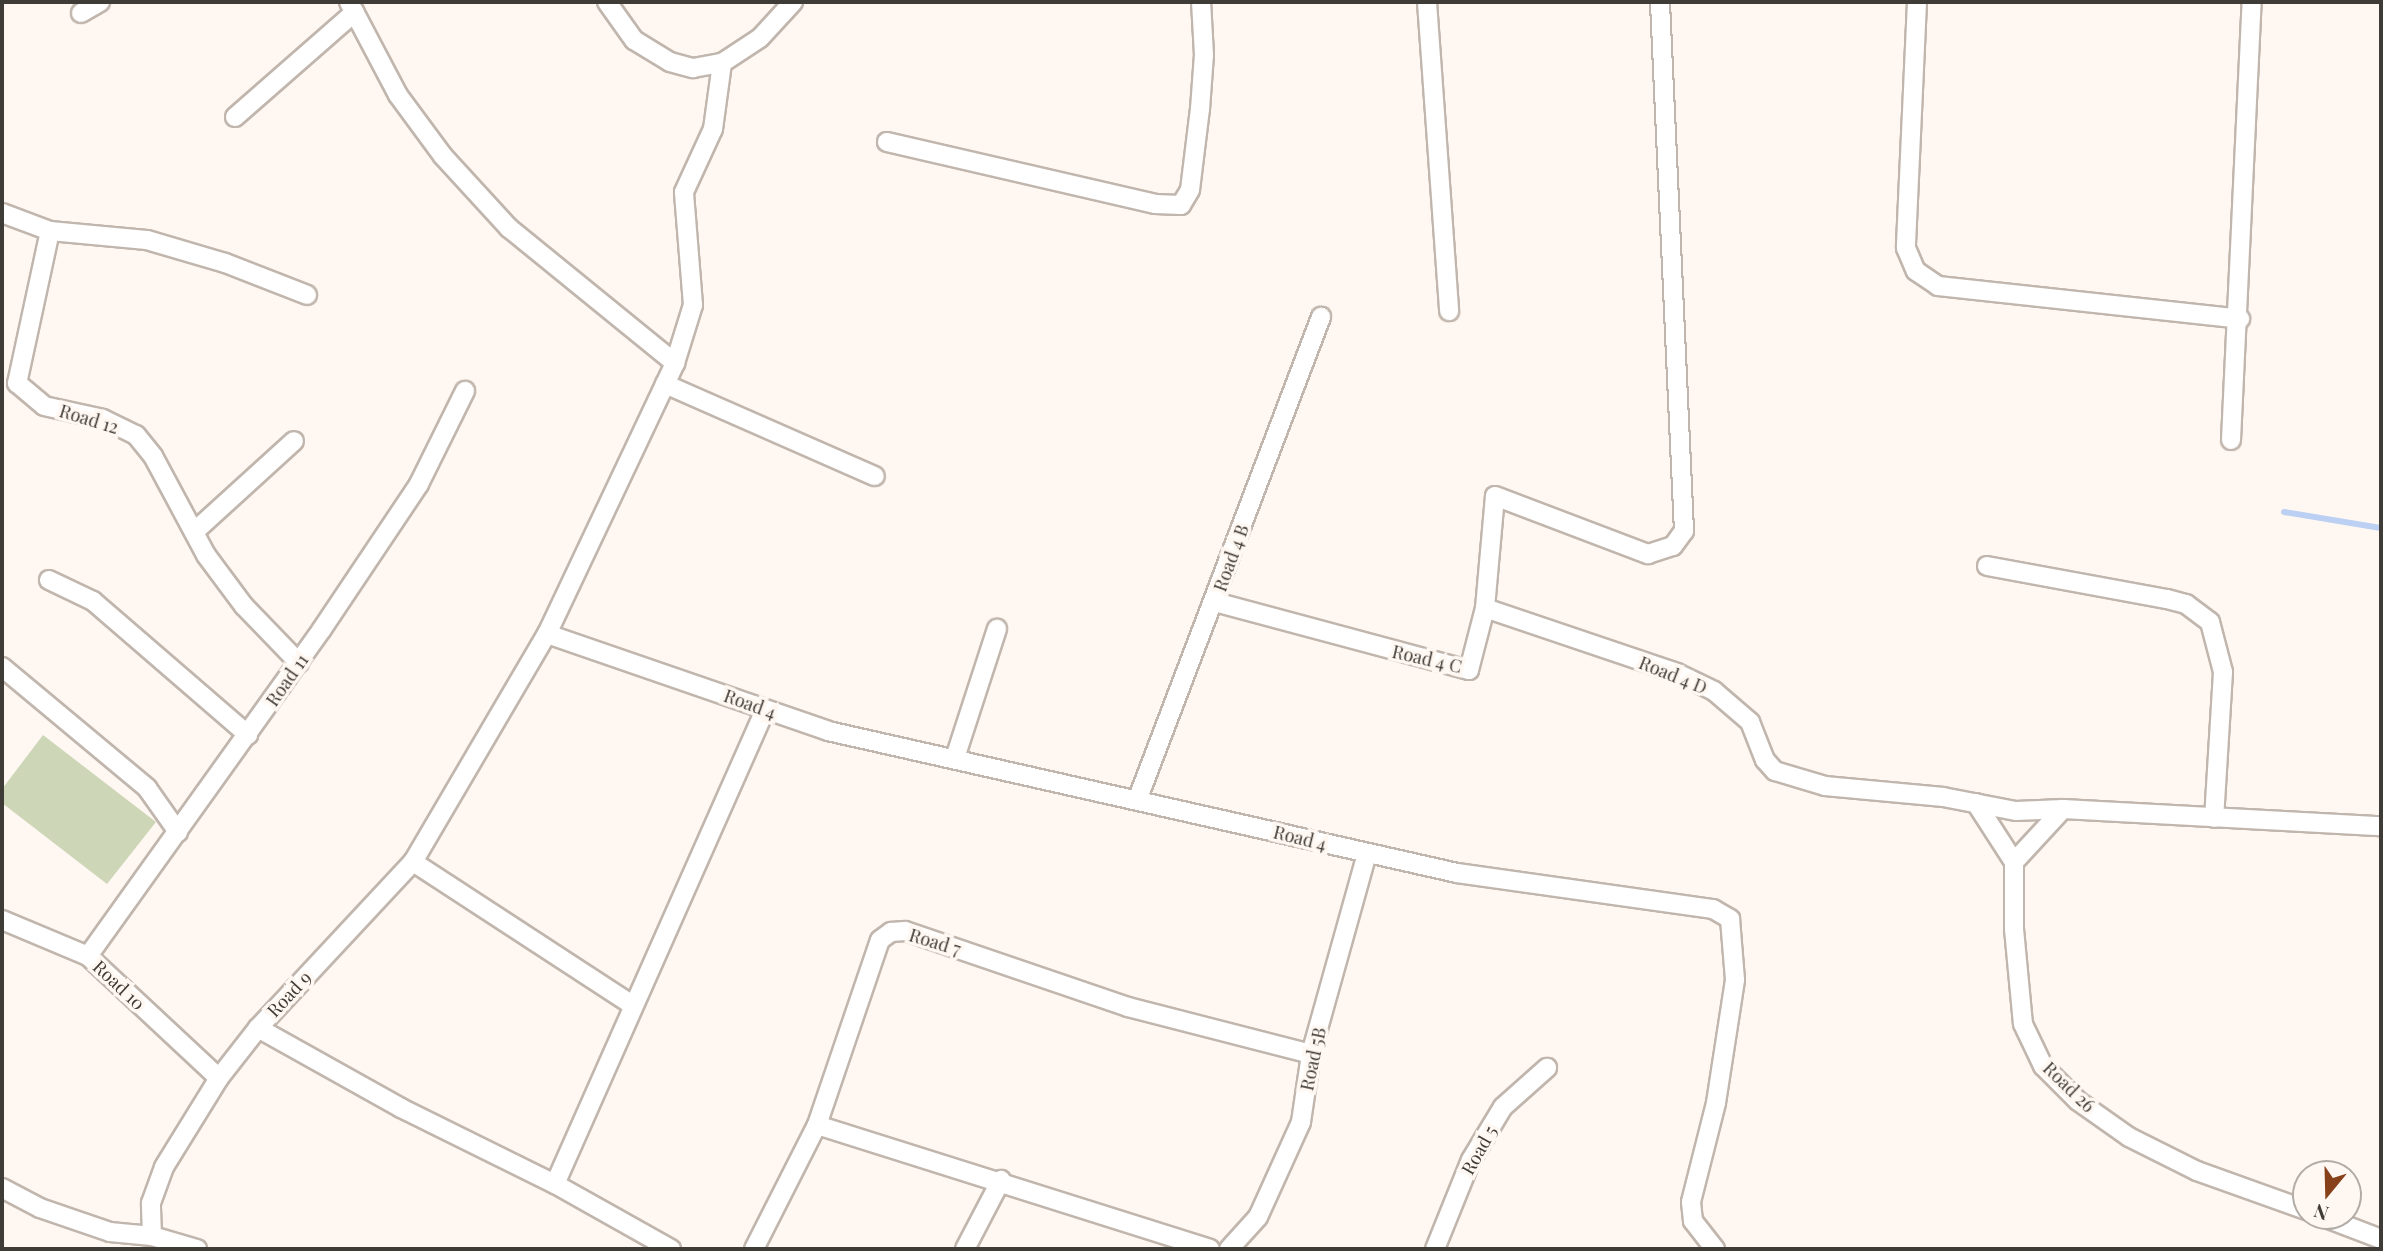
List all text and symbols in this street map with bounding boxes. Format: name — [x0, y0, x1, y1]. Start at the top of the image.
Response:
street label: Road 12 — [57, 400, 121, 438]
street label: Road 4 B — [1209, 521, 1253, 595]
street label: Road 4 C — [1390, 640, 1464, 678]
street label: Road 11 — [261, 650, 313, 710]
street label: Road 4 D — [1636, 652, 1710, 698]
street label: Road 4 — [721, 685, 779, 723]
street label: Road 4 — [1271, 821, 1329, 855]
street label: Road 7 — [907, 924, 963, 960]
street label: Road 10 — [89, 956, 149, 1014]
street label: Road 9 — [262, 967, 316, 1021]
street label: Road 5B — [1296, 1025, 1330, 1093]
street label: Road 26 — [2039, 1057, 2099, 1117]
street label: Road 5 — [1457, 1122, 1501, 1178]
north arrow — [2292, 1160, 2362, 1230]
text: N — [2310, 1198, 2332, 1227]

